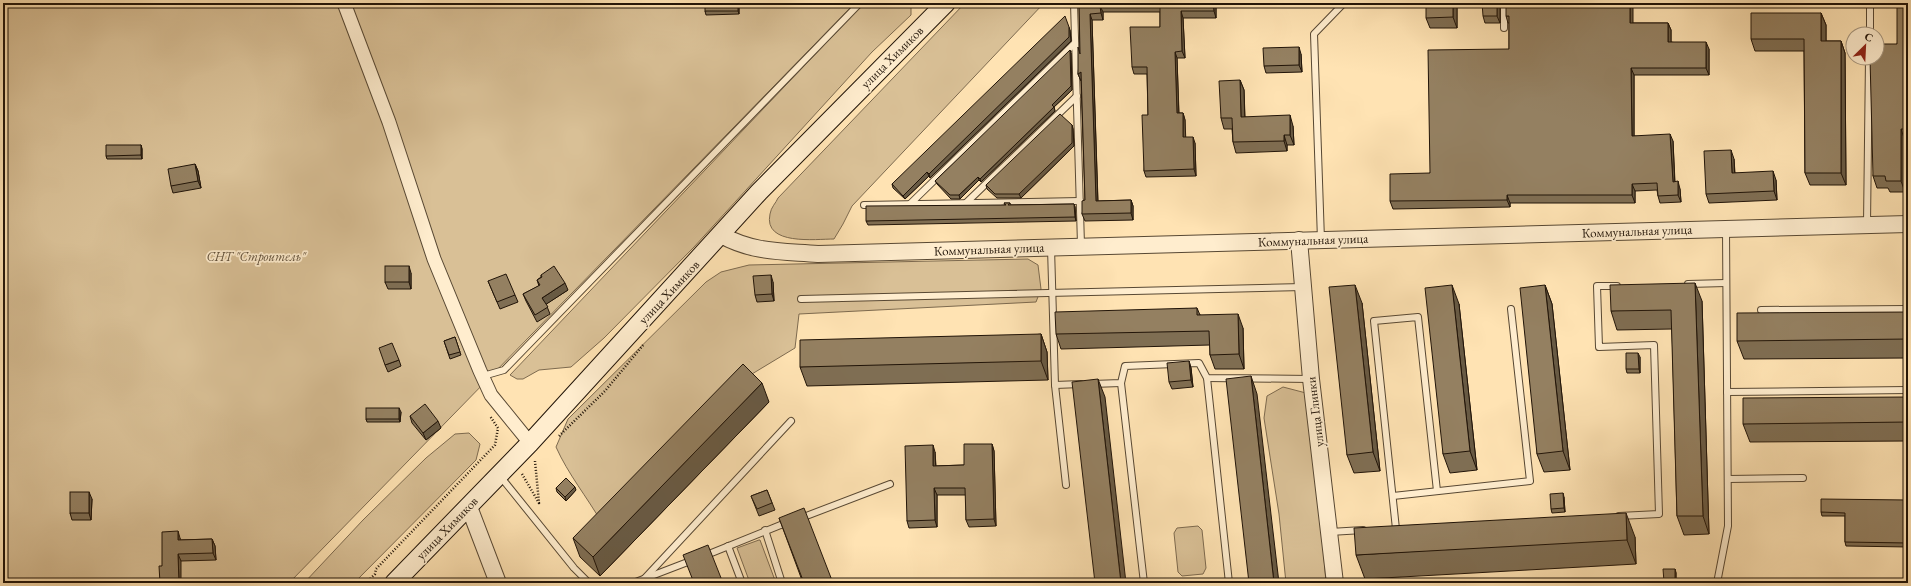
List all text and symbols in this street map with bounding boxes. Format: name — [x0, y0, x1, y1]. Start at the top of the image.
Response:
street label: улица Химиков — [857, 22, 927, 92]
north arrow — [1845, 26, 1885, 66]
text: С — [1863, 29, 1876, 45]
street label: Коммунальная улица — [1581, 221, 1693, 241]
street label: Коммунальная улица — [1257, 230, 1369, 250]
street label: Коммунальная улица — [933, 239, 1045, 259]
park label: СНТ "Строитель" — [207, 248, 307, 265]
street label: улица Химиков — [635, 256, 703, 328]
street label: улица Глинки — [1302, 376, 1328, 448]
street label: улица Химиков — [412, 492, 482, 563]

